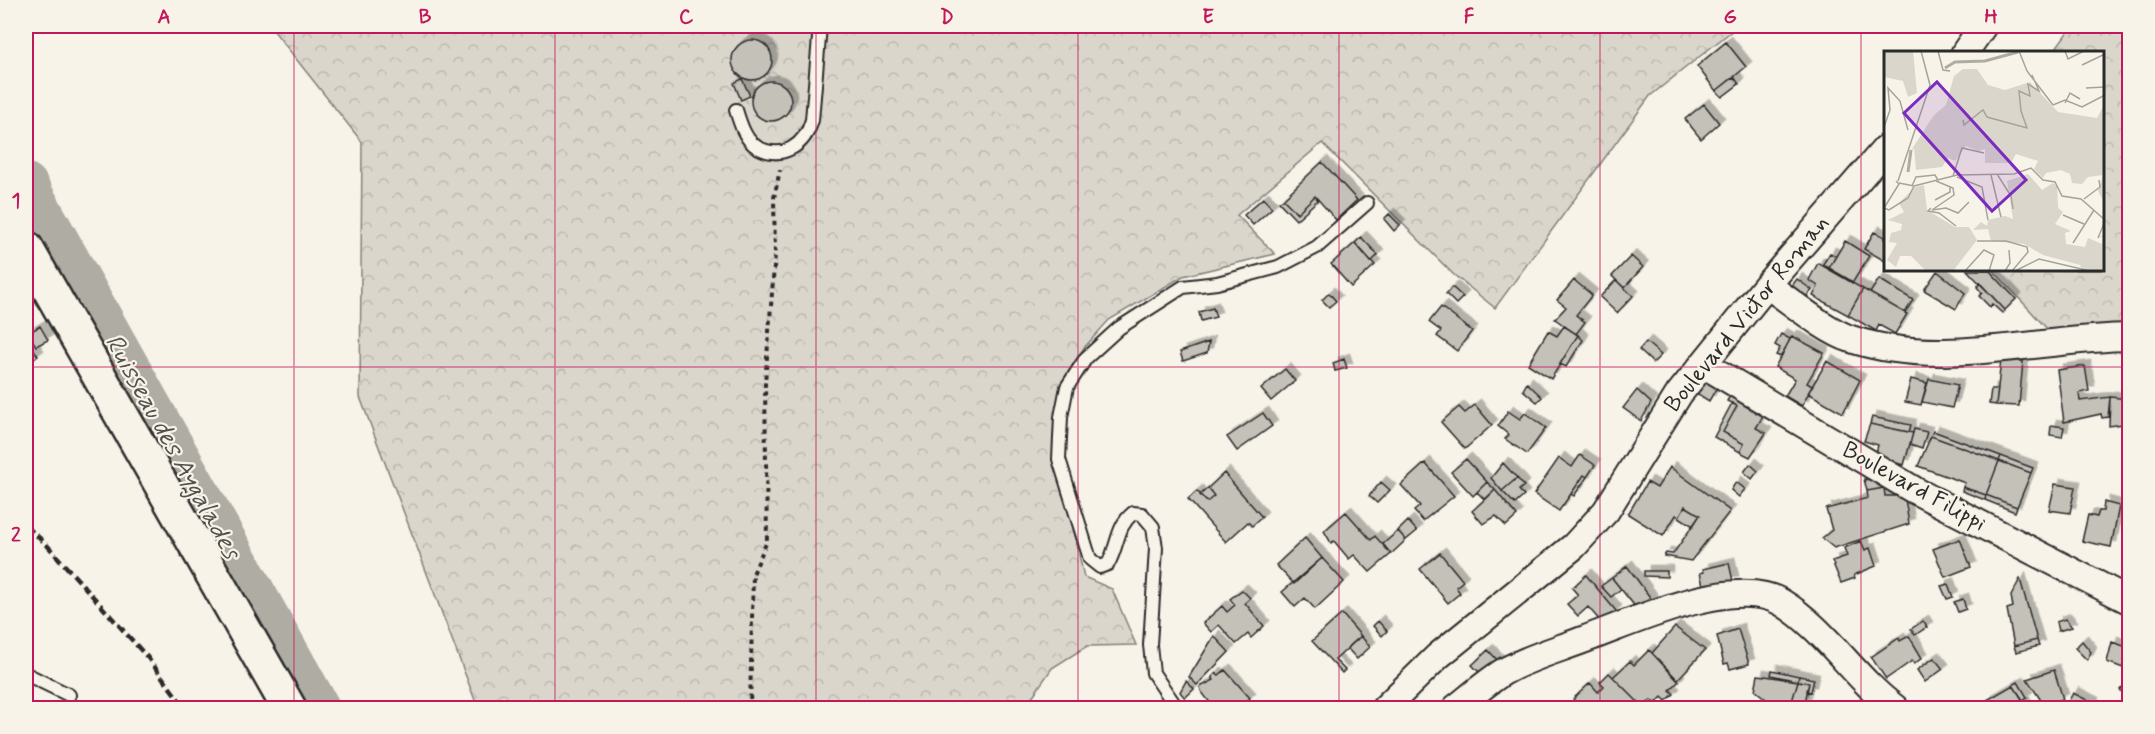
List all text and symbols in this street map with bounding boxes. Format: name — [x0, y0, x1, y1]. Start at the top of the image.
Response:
text: A — [157, 4, 171, 31]
text: B — [419, 4, 432, 31]
text: C — [679, 4, 694, 31]
text: D — [940, 4, 954, 31]
text: E — [1202, 4, 1214, 31]
text: F — [1464, 4, 1475, 31]
text: G — [1723, 4, 1737, 31]
text: H — [1984, 4, 1998, 31]
inset map — [1884, 51, 2104, 272]
text: 1 — [12, 188, 20, 215]
street label: Boulevard Victor Roman — [1658, 209, 1836, 419]
water label: Ruisseau des Aygalades — [96, 329, 249, 568]
street label: Boulevard Filippi — [1836, 435, 1992, 539]
text: 2 — [11, 522, 21, 549]

